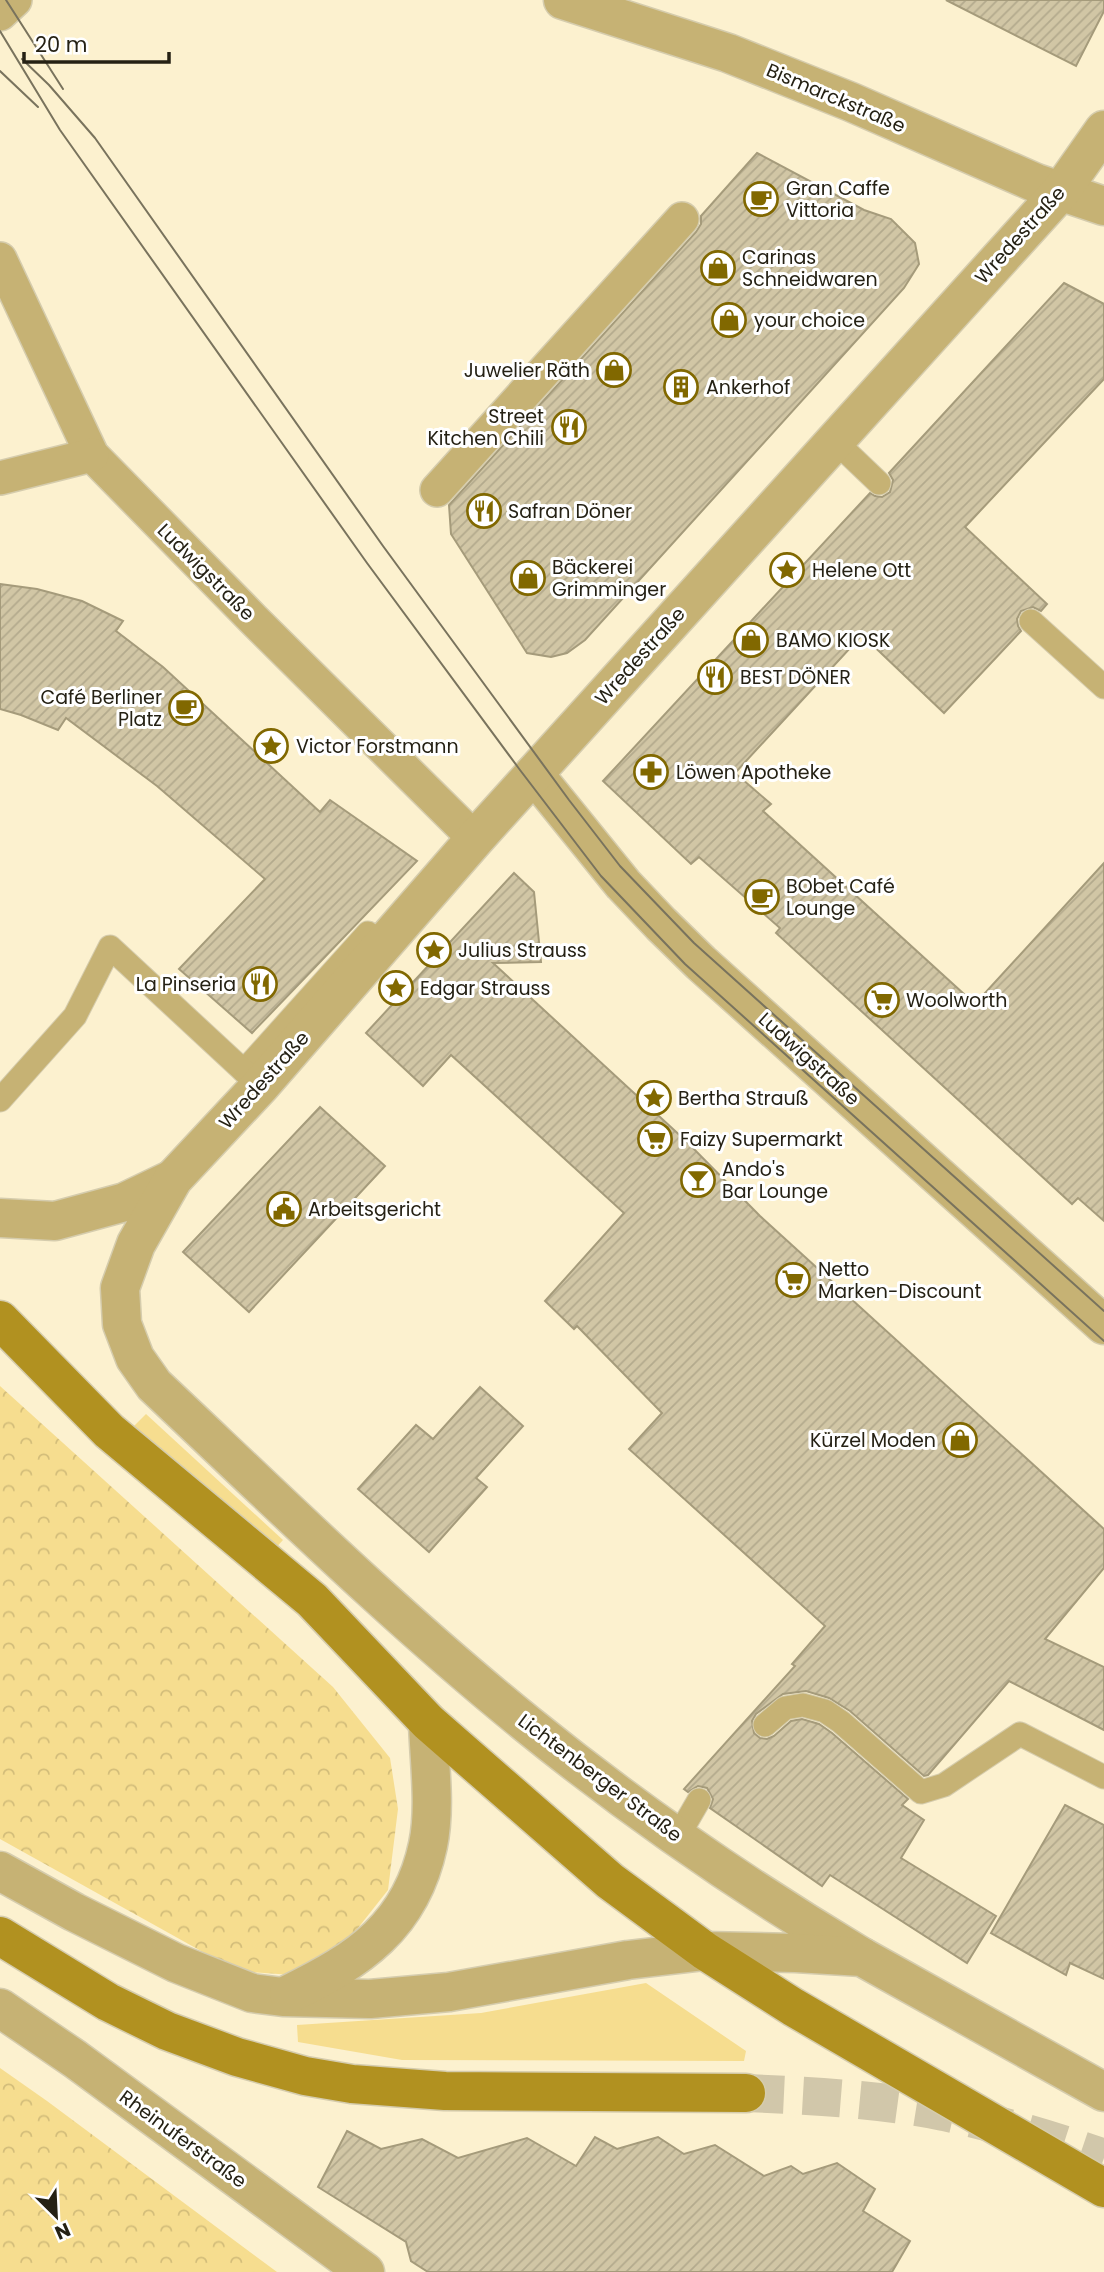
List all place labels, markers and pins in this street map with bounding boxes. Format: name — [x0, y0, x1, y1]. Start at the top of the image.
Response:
place label: Gran Caffe Vittoria — [786, 175, 890, 224]
cafe icon: Gran Caffe Vittoria — [742, 180, 780, 218]
place label: Carinas Schneidwaren — [742, 244, 878, 293]
shop icon: Carinas Schneidwaren — [699, 249, 737, 287]
shop icon: your choice — [710, 301, 748, 339]
place label: your choice — [754, 307, 865, 334]
shop icon: Juwelier Räth — [595, 351, 633, 389]
place label: Juwelier Räth — [464, 357, 590, 384]
building icon: Ankerhof — [662, 368, 700, 406]
place label: Ankerhof — [706, 374, 790, 401]
place label: Street Kitchen Chili — [427, 403, 544, 452]
restaurant icon: Street Kitchen Chili — [550, 408, 588, 446]
restaurant icon: Safran Döner — [465, 492, 503, 530]
place label: Safran Döner — [508, 498, 632, 525]
place icon: Helene Ott — [768, 551, 806, 589]
place label: Bäckerei Grimminger — [552, 554, 666, 603]
place label: Helene Ott — [812, 557, 911, 584]
shop icon: Bäckerei Grimminger — [509, 559, 547, 597]
shop icon: BAMO KIOSK — [732, 621, 770, 659]
place label: BAMO KIOSK — [776, 627, 890, 654]
restaurant icon: BEST DÖNER — [696, 658, 734, 696]
place label: BEST DÖNER — [740, 664, 851, 691]
place label: Café Berliner Platz — [40, 684, 162, 733]
cafe icon: Café Berliner Platz — [167, 689, 205, 727]
place icon: Victor Forstmann — [252, 727, 290, 765]
place label: Victor Forstmann — [296, 733, 459, 760]
pharmacy icon: Löwen Apotheke — [632, 753, 670, 791]
place label: Löwen Apotheke — [676, 759, 831, 786]
place label: BObet Café Lounge — [786, 873, 895, 922]
cafe icon: BObet Café Lounge — [743, 878, 781, 916]
place icon: Julius Strauss — [415, 931, 453, 969]
place label: Julius Strauss — [458, 937, 587, 964]
restaurant icon: La Pinseria — [241, 965, 279, 1003]
place icon: Edgar Strauss — [377, 969, 415, 1007]
place label: La Pinseria — [136, 971, 236, 998]
place label: Edgar Strauss — [420, 975, 550, 1002]
supermarket icon: Woolworth — [863, 981, 901, 1019]
place label: Woolworth — [906, 987, 1007, 1014]
place icon: Bertha Strauß — [635, 1079, 673, 1117]
place label: Bertha Strauß — [678, 1085, 809, 1112]
supermarket icon: Faizy Supermarkt — [636, 1120, 674, 1158]
place label: Faizy Supermarkt — [680, 1126, 843, 1153]
place label: Ando's Bar Lounge — [722, 1156, 828, 1205]
bar icon: Ando's Bar Lounge — [679, 1161, 717, 1199]
public building icon: Arbeitsgericht — [265, 1190, 303, 1228]
place label: Arbeitsgericht — [308, 1196, 441, 1223]
place label: Netto Marken-Discount — [818, 1256, 982, 1305]
supermarket icon: Netto Marken-Discount — [774, 1261, 812, 1299]
shop icon: Kürzel Moden — [941, 1421, 979, 1459]
place label: Kürzel Moden — [810, 1427, 936, 1454]

